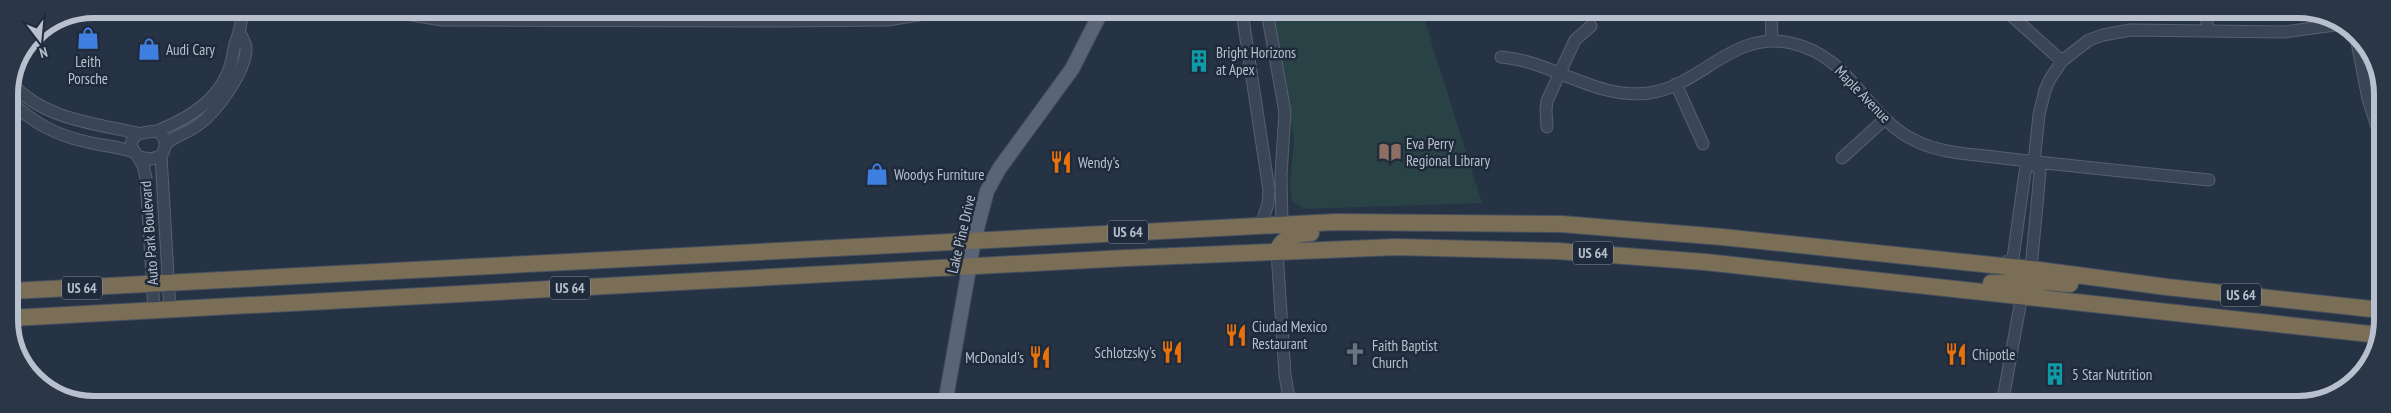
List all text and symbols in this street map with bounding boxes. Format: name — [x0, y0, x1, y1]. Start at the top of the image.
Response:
north arrow — [15, 15, 65, 65]
shop icon: Leith Porsche — [75, 25, 101, 51]
shop icon: Audi Cary — [136, 36, 162, 62]
place label: Audi Cary — [166, 40, 215, 59]
text: N — [37, 43, 50, 62]
place label: Bright Horizons at Apex — [1216, 43, 1296, 79]
building icon: Bright Horizons at Apex — [1186, 48, 1212, 74]
place label: Leith Porsche — [68, 52, 108, 88]
street label: Maple Avenue — [1831, 61, 1895, 127]
place label: Eva Perry Regional Library — [1406, 134, 1490, 170]
library icon: Eva Perry Regional Library — [1377, 139, 1403, 165]
restaurant icon: Wendy's — [1048, 149, 1074, 175]
place label: Wendy's — [1078, 153, 1119, 172]
shop icon: Woodys Furniture — [864, 161, 890, 187]
place label: Woodys Furniture — [894, 165, 984, 184]
street label: Auto Park Boulevard — [136, 180, 162, 286]
street label: Lake Pine Drive — [943, 193, 979, 275]
road number: US 64 — [1108, 220, 1148, 243]
road number: US 64 — [1573, 242, 1613, 264]
road number: US 64 — [62, 276, 102, 300]
road number: US 64 — [550, 276, 590, 300]
road number: US 64 — [2221, 284, 2261, 306]
place label: Ciudad Mexico Restaurant — [1252, 317, 1327, 353]
restaurant icon: Ciudad Mexico Restaurant — [1223, 322, 1249, 348]
place label: Faith Baptist Church — [1372, 336, 1438, 372]
restaurant icon: Schlotzsky's — [1159, 339, 1185, 365]
church icon: Faith Baptist Church — [1342, 341, 1368, 367]
restaurant icon: Chipotle — [1943, 341, 1969, 367]
place label: Schlotzsky's — [1095, 343, 1156, 362]
restaurant icon: McDonald's — [1027, 344, 1053, 370]
place label: Chipotle — [1972, 345, 2016, 364]
place label: McDonald's — [965, 348, 1024, 367]
building icon: 5 Star Nutrition — [2042, 361, 2068, 387]
place label: 5 Star Nutrition — [2072, 365, 2152, 384]

